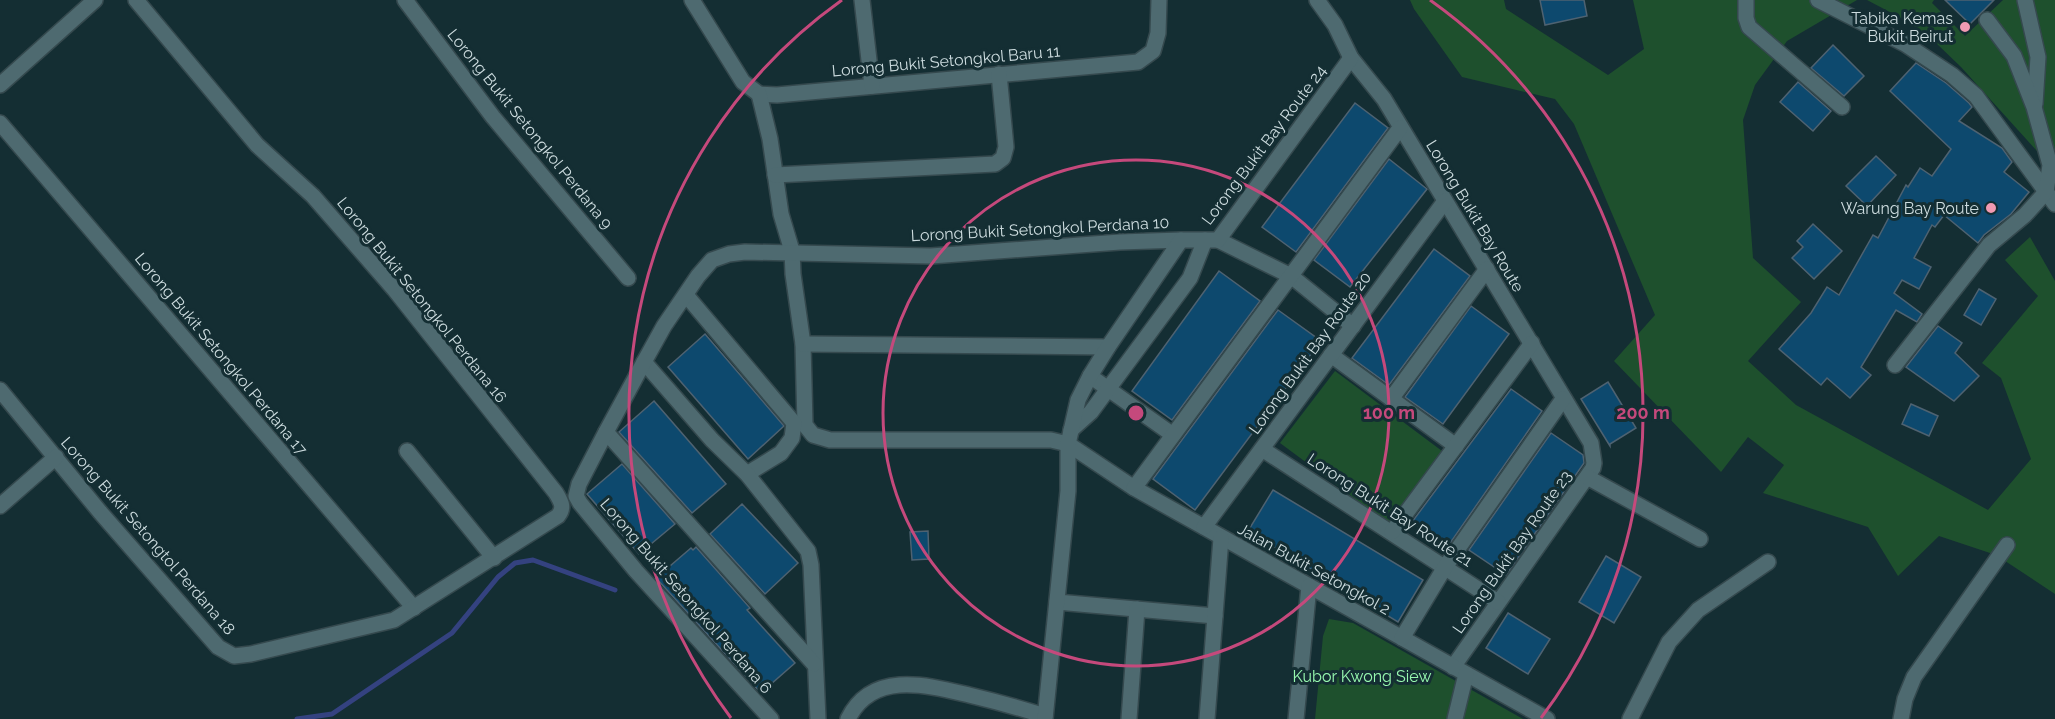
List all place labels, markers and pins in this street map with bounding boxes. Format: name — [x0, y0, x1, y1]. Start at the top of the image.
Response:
place label: Tabika Kemas Bukit Beirut — [1851, 9, 1954, 46]
marker: Tabika Kemas Bukit Beirut — [1958, 20, 1972, 34]
place label: Warung Bay Route — [1841, 199, 1979, 218]
marker: Warung Bay Route — [1984, 201, 1998, 215]
centre of rings — [1126, 403, 1146, 423]

